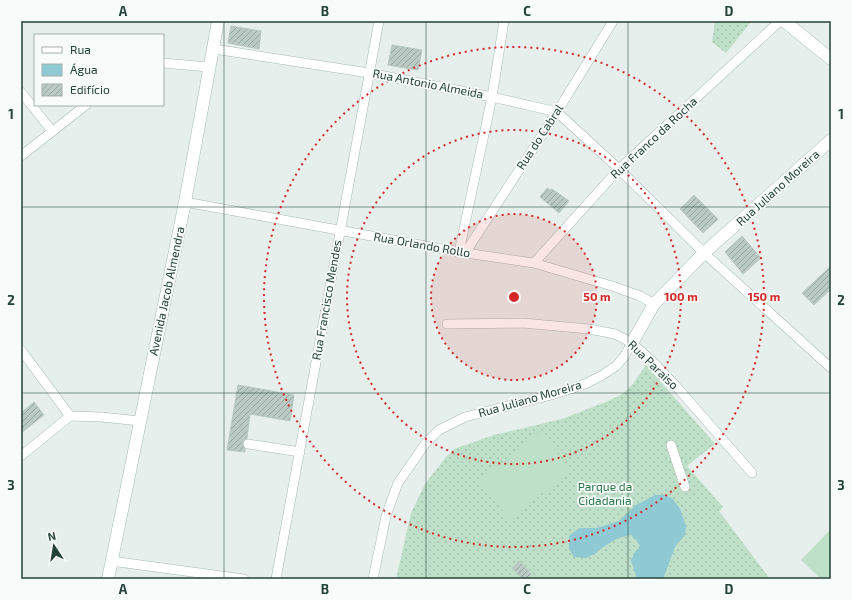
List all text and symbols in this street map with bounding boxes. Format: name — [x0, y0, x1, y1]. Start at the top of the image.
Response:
text: A — [119, 3, 128, 19]
text: B — [321, 3, 329, 19]
text: C — [523, 3, 531, 19]
text: D — [725, 3, 734, 19]
legend — [34, 34, 164, 106]
text: Rua — [70, 42, 91, 56]
text: Água — [70, 62, 98, 76]
street label: Rua Antonio Almeida — [372, 65, 485, 101]
text: Edifício — [70, 82, 110, 96]
street label: Rua Franco da Rocha — [607, 94, 699, 181]
street label: Rua do Cabral — [513, 101, 566, 172]
text: 1 — [8, 106, 14, 122]
text: 1 — [838, 106, 844, 122]
street label: Rua Juliano Moreira — [733, 146, 822, 228]
street label: Avenida Jacob Almendra — [146, 225, 187, 357]
street label: Rua Orlando Rollo — [373, 229, 472, 259]
street label: Rua Francisco Mendes — [309, 239, 343, 361]
text: 50 m — [583, 289, 611, 303]
text: 100 m — [664, 289, 698, 303]
text: 150 m — [748, 289, 780, 303]
centre of rings — [507, 290, 521, 304]
text: 2 — [7, 292, 15, 308]
text: 2 — [837, 292, 845, 308]
street label: Rua Paraiso — [626, 337, 682, 392]
street label: Rua Juliano Moreira — [477, 377, 583, 419]
text: 3 — [7, 477, 15, 493]
text: 3 — [837, 477, 845, 493]
park label: Parque da Cidadania — [578, 479, 632, 507]
north arrow — [34, 526, 74, 566]
text: N — [47, 529, 57, 543]
text: A — [119, 581, 128, 597]
text: B — [321, 581, 329, 597]
text: C — [523, 581, 531, 597]
text: D — [725, 581, 734, 597]

